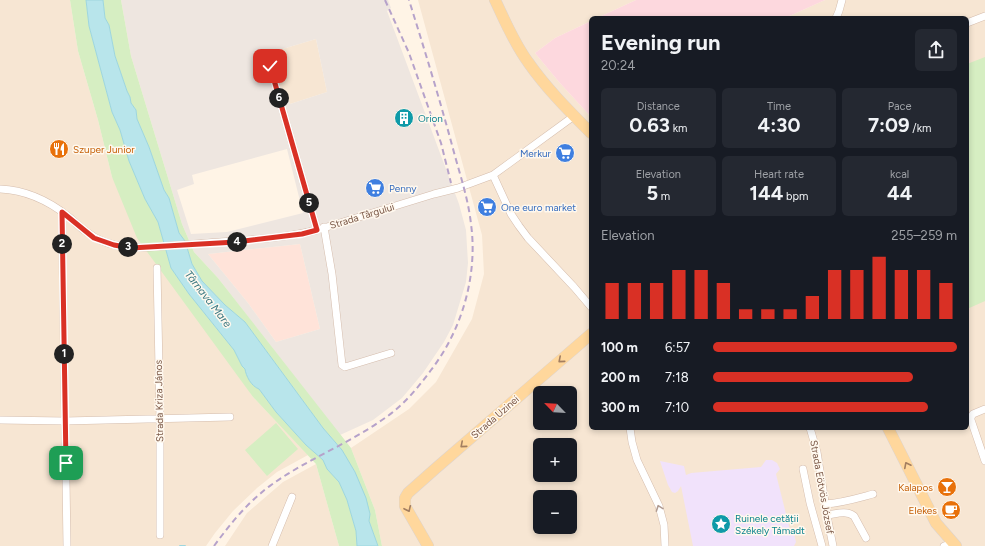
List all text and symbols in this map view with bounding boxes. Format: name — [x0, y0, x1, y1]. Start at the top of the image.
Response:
text: Evening run — [601, 29, 721, 56]
button: share — [915, 29, 957, 71]
pin — [253, 49, 287, 83]
icon: check — [259, 55, 281, 77]
text: 20:24 — [601, 58, 635, 73]
pin: 6 — [269, 88, 289, 108]
text: 6 — [276, 91, 282, 104]
text: Distance — [637, 100, 680, 113]
text: Time — [767, 100, 791, 113]
text: Pace — [888, 100, 912, 113]
building icon: Orion — [393, 107, 415, 129]
place label: Orion — [418, 112, 443, 125]
text: 0.63 — [629, 113, 670, 137]
text: 4:30 — [758, 113, 800, 137]
text: 7:09 — [868, 113, 910, 137]
text: km — [670, 122, 687, 135]
text: /km — [910, 122, 931, 135]
restaurant icon: Szuper Junior — [48, 138, 70, 160]
supermarket icon: Merkur — [554, 142, 576, 164]
place label: Szuper Junior — [73, 143, 135, 156]
place label: Merkur — [520, 147, 552, 160]
text: Elevation — [636, 168, 681, 181]
text: Heart rate — [754, 168, 804, 181]
text: kcal — [890, 168, 909, 181]
supermarket icon: Penny — [364, 177, 386, 199]
text: 5 — [646, 181, 658, 205]
text: 144 — [750, 181, 783, 205]
text: 44 — [887, 181, 912, 205]
place label: Penny — [389, 182, 417, 195]
text: m — [658, 190, 670, 203]
text: bpm — [783, 190, 808, 203]
pin: 5 — [299, 193, 319, 213]
text: 5 — [306, 196, 312, 209]
supermarket icon: One euro market — [476, 196, 498, 218]
street label: Strada Târgului — [328, 200, 396, 232]
place label: One euro market — [501, 201, 576, 214]
text: Elevation — [601, 228, 654, 243]
text: 255–259 m — [891, 228, 957, 243]
pin: 4 — [227, 232, 247, 252]
pin: 2 — [52, 234, 72, 254]
text: 4 — [234, 235, 240, 248]
text: 2 — [59, 237, 65, 250]
pin: 3 — [118, 237, 138, 257]
text: 3 — [125, 240, 131, 253]
water label: Târnava Mare — [182, 268, 234, 330]
text: 100 m — [601, 340, 638, 355]
text: 6:57 — [665, 340, 690, 355]
pin: 1 — [54, 344, 74, 364]
text: 1 — [62, 347, 66, 360]
one-way arrow — [559, 355, 566, 362]
street label: Strada Kriza János — [152, 359, 166, 442]
text: 200 m — [601, 370, 640, 385]
text: 7:18 — [665, 370, 689, 385]
north arrow — [533, 386, 577, 430]
map controls — [533, 386, 577, 534]
street label: Strada Uzinei — [468, 393, 522, 441]
text: 300 m — [601, 400, 640, 415]
text: 7:10 — [665, 400, 689, 415]
button: + — [533, 438, 577, 482]
street label: Strada Eötvös József — [807, 439, 837, 535]
one-way arrow — [460, 440, 468, 447]
pin — [49, 446, 83, 480]
icon: arrive — [55, 452, 77, 474]
one-way arrow — [904, 462, 912, 469]
bar icon: Kalapos — [936, 476, 958, 498]
place label: Kalapos — [898, 481, 933, 494]
button: − — [533, 490, 577, 534]
cafe icon: Elekes — [940, 499, 962, 521]
one-way arrow — [403, 504, 411, 512]
one-way arrow — [656, 504, 664, 511]
place label: Elekes — [909, 504, 937, 517]
place label: Ruinele cetății Székely Támadt — [735, 512, 805, 537]
place icon: Ruinele cetății Székely Támadt — [710, 513, 732, 535]

